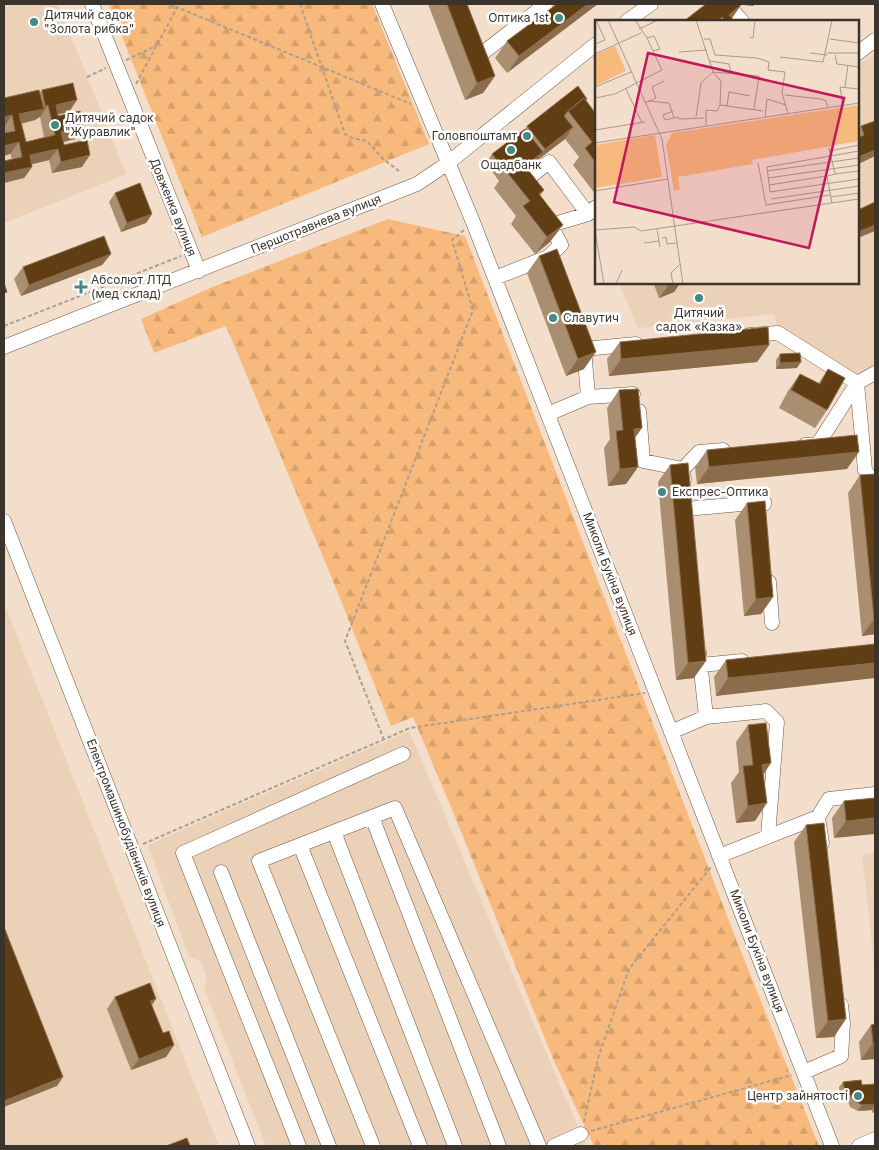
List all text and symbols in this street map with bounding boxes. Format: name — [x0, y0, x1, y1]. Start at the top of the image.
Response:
place label: Дитячий садок "Золота рибка" — [44, 7, 134, 36]
place label: Оптика 1st — [488, 10, 549, 25]
marker: Оптика 1st — [553, 12, 565, 24]
marker: Дитячий садок "Золота рибка" — [28, 16, 40, 28]
inset map — [595, 20, 859, 284]
place label: Дитячий садок "Журавлик" — [65, 110, 154, 139]
marker: Дитячий садок "Журавлик" — [49, 119, 61, 131]
place label: Головпоштамт — [432, 128, 517, 143]
marker: Головпоштамт — [521, 130, 533, 142]
marker: Ощадбанк — [505, 144, 517, 156]
street label: Довженка вулиця — [147, 155, 200, 258]
place label: Ощадбанк — [481, 157, 542, 172]
street label: Першотравнева вулиця — [249, 191, 383, 257]
place label: Абсолют ЛТД (мед склад) — [91, 272, 172, 301]
marker: Абсолют ЛТД (мед склад) — [75, 281, 87, 293]
marker: Дитячий садок «Казка» — [693, 292, 705, 304]
place label: Дитячий садок «Казка» — [656, 305, 742, 334]
place label: Славутич — [563, 310, 619, 325]
marker: Славутич — [547, 312, 559, 324]
place label: Експрес-Оптика — [672, 484, 768, 499]
marker: Експрес-Оптика — [656, 486, 668, 498]
street label: Миколи Букіна вулиця — [580, 510, 641, 637]
street label: Електромашинобудівників вулиця — [84, 737, 169, 929]
street label: Миколи Букіна вулиця — [727, 887, 788, 1014]
place label: Центр зайнятості — [747, 1088, 848, 1103]
marker: Центр зайнятості — [852, 1090, 864, 1102]

